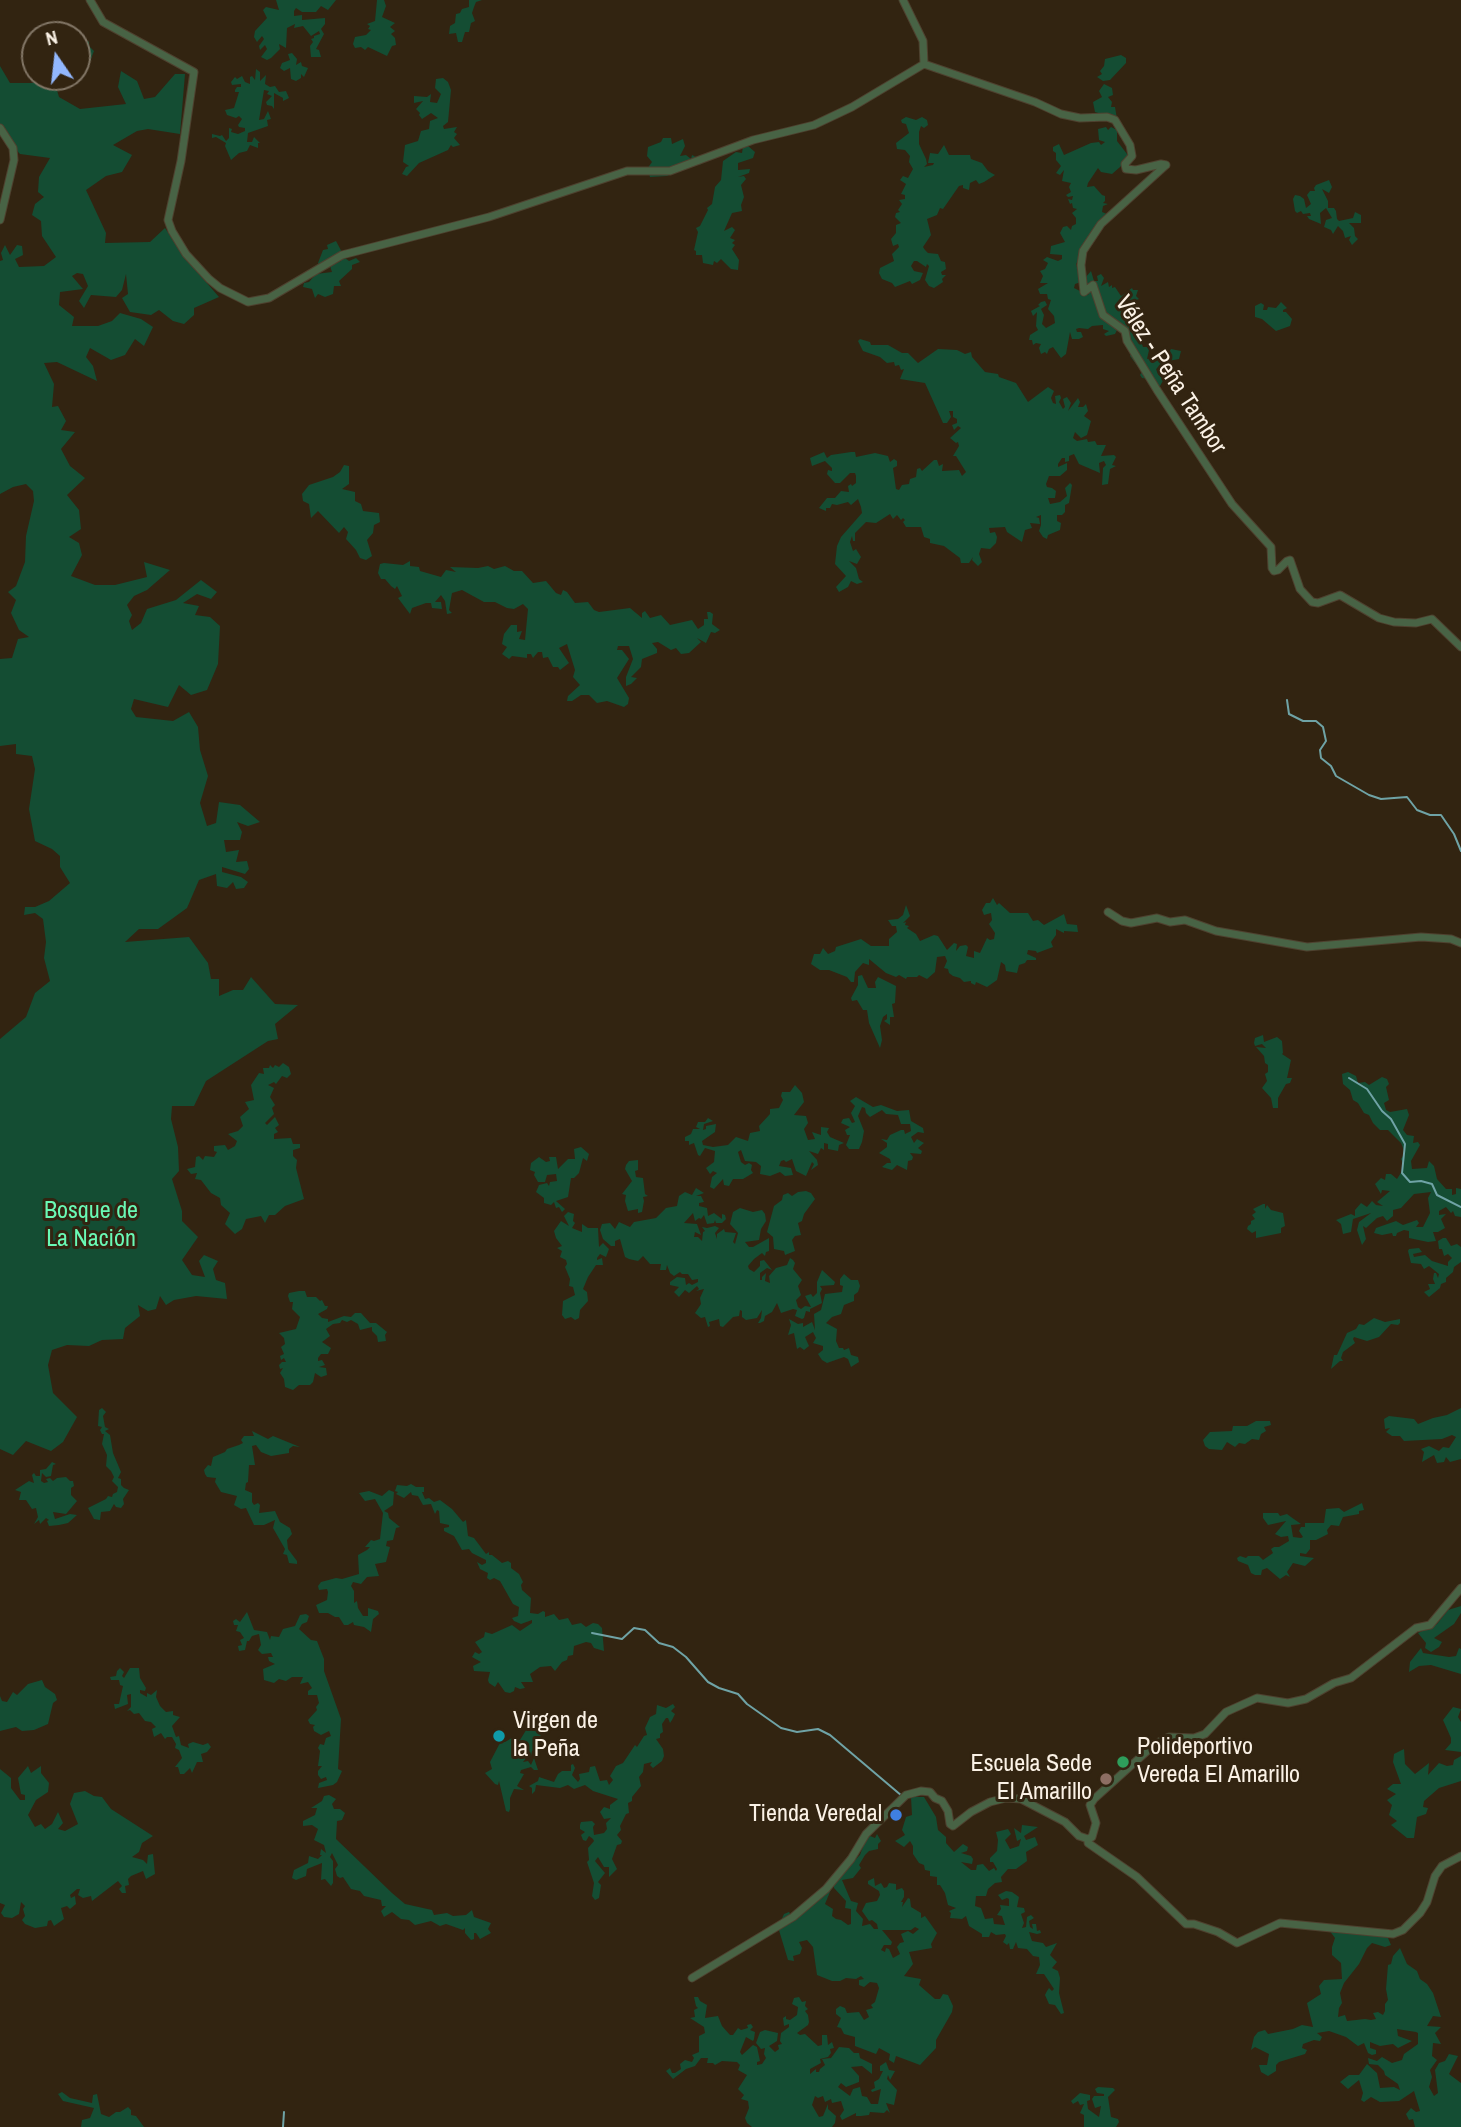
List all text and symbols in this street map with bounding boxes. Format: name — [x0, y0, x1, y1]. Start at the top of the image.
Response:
north arrow — [21, 21, 91, 91]
text: N — [43, 24, 60, 52]
street label: Vélez - Peña Tambor — [1108, 290, 1232, 460]
park label: Bosque de La Nación — [44, 1198, 138, 1254]
place label: Virgen de la Peña — [513, 1708, 598, 1764]
marker: Virgen de la Peña — [491, 1728, 507, 1744]
place label: Polideportivo Vereda El Amarillo — [1137, 1734, 1300, 1790]
place label: Escuela Sede El Amarillo — [971, 1751, 1092, 1807]
marker: Polideportivo Vereda El Amarillo — [1115, 1754, 1131, 1770]
marker: Escuela Sede El Amarillo — [1098, 1771, 1114, 1787]
place label: Tienda Veredal — [749, 1801, 882, 1829]
marker: Tienda Veredal — [888, 1807, 904, 1823]

